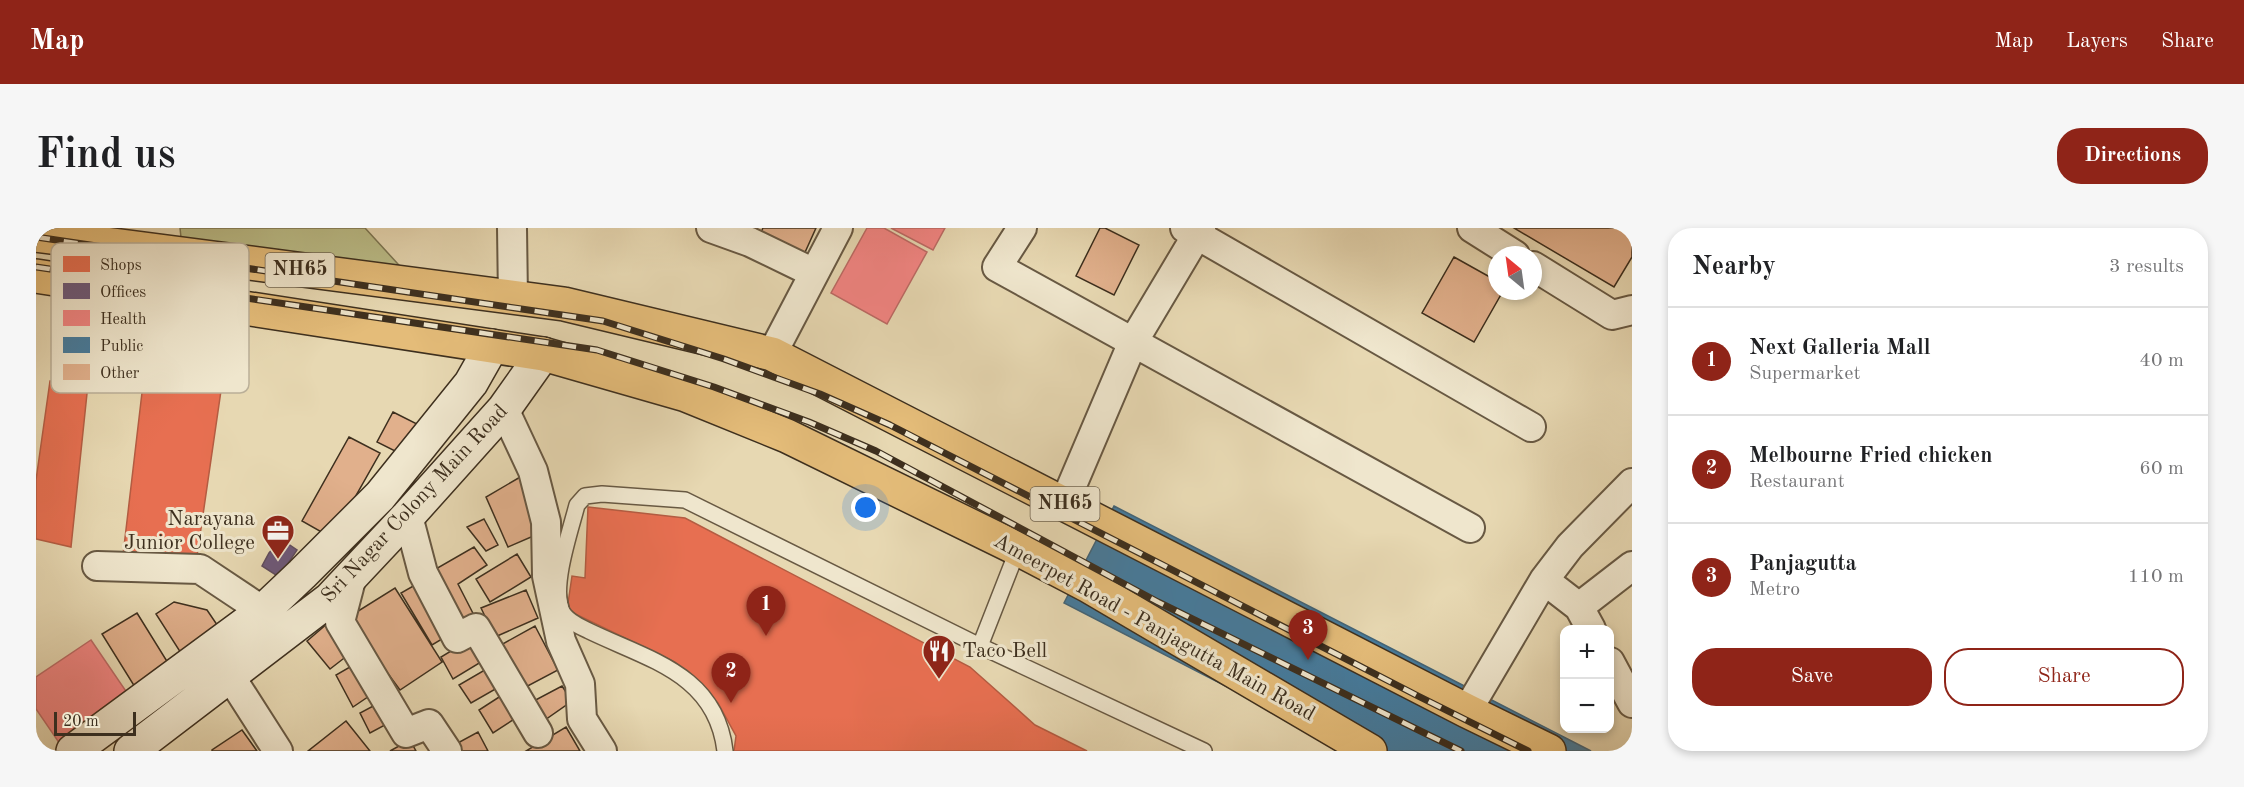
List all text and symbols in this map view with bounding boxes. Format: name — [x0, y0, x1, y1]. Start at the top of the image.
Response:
text: Map — [30, 28, 84, 56]
text: Map — [1994, 31, 2033, 52]
text: Layers — [2066, 31, 2128, 52]
text: Share — [2161, 31, 2214, 52]
button: Directions — [2057, 128, 2208, 184]
text: Find us — [36, 135, 175, 177]
legend — [51, 243, 249, 393]
north arrow — [1488, 246, 1542, 300]
road number: NH65 — [266, 253, 334, 287]
text: Nearby — [1692, 254, 1776, 280]
text: 3 results — [2109, 257, 2184, 277]
text: Shops — [100, 258, 142, 274]
text: Offices — [100, 285, 146, 301]
text: Health — [100, 312, 147, 328]
text: Next Galleria Mall — [1749, 337, 1930, 359]
text: Public — [100, 339, 143, 355]
text: 1 — [1706, 351, 1717, 371]
text: 40 m — [2139, 351, 2184, 371]
text: Supermarket — [1749, 364, 1860, 384]
text: Other — [100, 366, 140, 382]
street label: Sri Nagar Colony Main Road — [318, 401, 512, 607]
text: Melbourne Fried chicken — [1749, 445, 1992, 467]
text: 2 — [1706, 459, 1717, 479]
text: 60 m — [2139, 459, 2184, 479]
text: Restaurant — [1749, 472, 1845, 492]
road number: NH65 — [1030, 487, 1100, 521]
your location — [851, 493, 880, 522]
place label: Narayana Junior College — [124, 509, 255, 554]
office icon: Narayana Junior College — [260, 513, 296, 560]
street label: Ameerpet Road - Panjagutta Main Road — [990, 531, 1318, 725]
text: Panjagutta — [1749, 553, 1857, 575]
text: 3 — [1706, 567, 1717, 587]
text: 110 m — [2128, 567, 2184, 587]
text: Metro — [1749, 580, 1800, 600]
pin: 1 — [746, 586, 786, 636]
pin: 3 — [1288, 610, 1328, 660]
map controls — [1560, 625, 1614, 733]
button: + — [1560, 625, 1614, 679]
restaurant icon: Taco Bell — [921, 633, 957, 680]
place label: Taco Bell — [962, 641, 1048, 662]
button: Save — [1692, 648, 1932, 706]
button: Share — [1944, 648, 2184, 706]
pin: 2 — [712, 654, 750, 703]
button: − — [1560, 679, 1614, 733]
scale bar — [54, 709, 136, 736]
text: 20 m — [63, 714, 99, 730]

